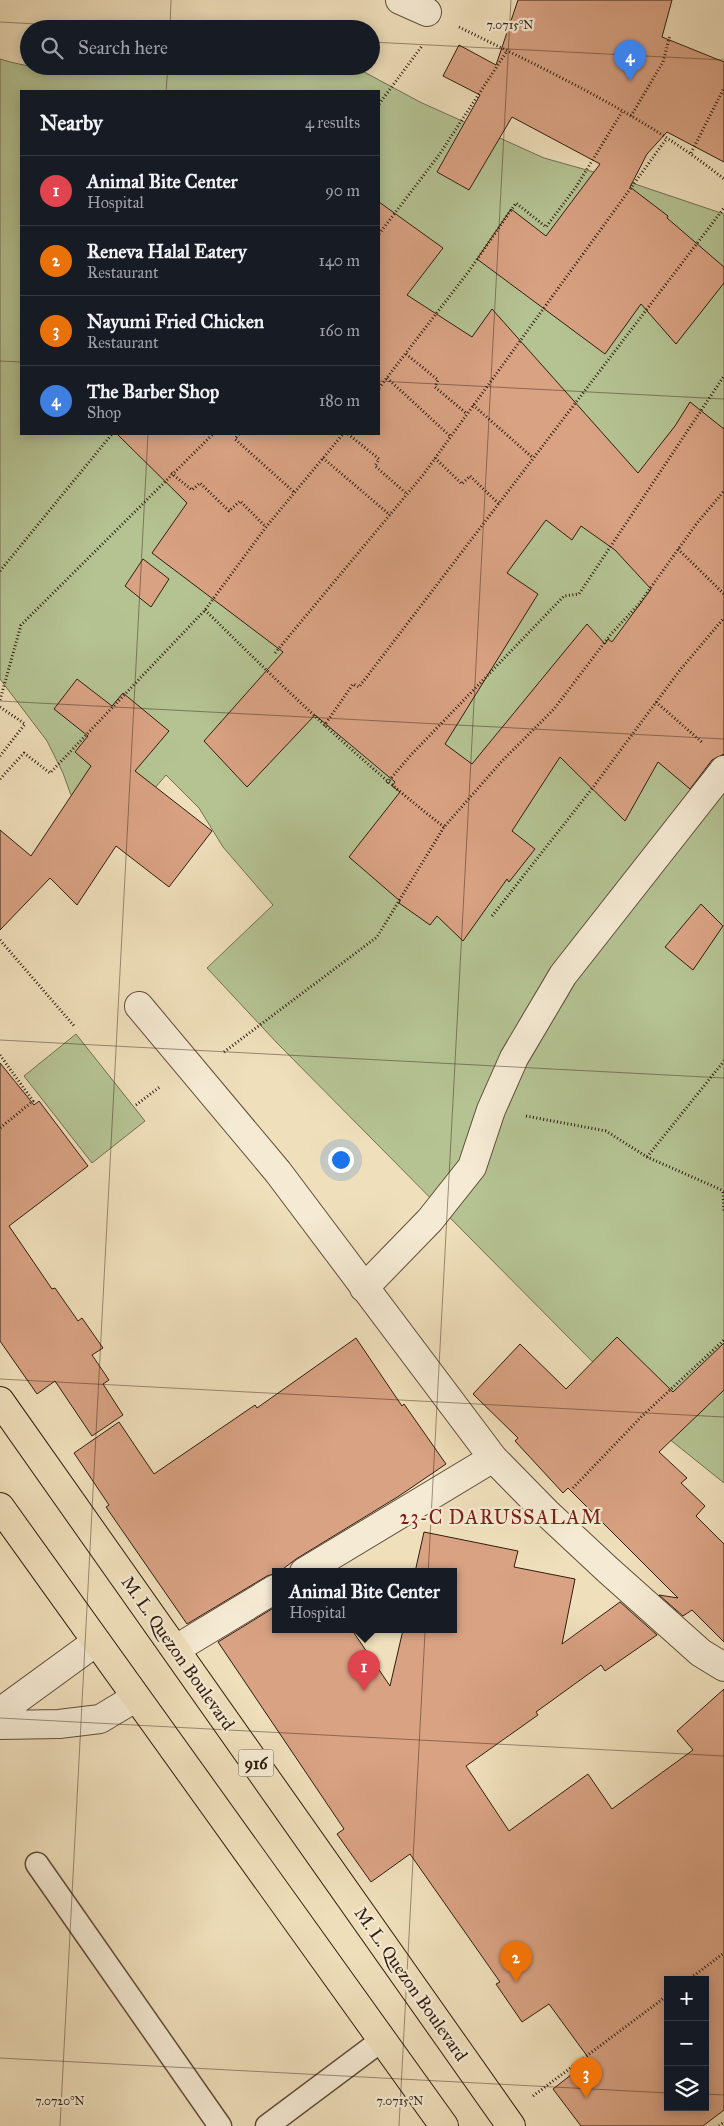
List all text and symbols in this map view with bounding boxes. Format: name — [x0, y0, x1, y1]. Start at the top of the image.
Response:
text: 7.0715°N — [487, 18, 533, 32]
search box — [20, 20, 380, 75]
icon: search — [38, 34, 66, 62]
text: Search here — [78, 36, 168, 59]
pin: 4 — [614, 40, 646, 81]
text: Nearby — [40, 110, 103, 136]
text: 4 results — [305, 113, 360, 132]
text: Animal Bite Center — [87, 170, 238, 193]
text: 1 — [53, 181, 59, 200]
text: 90 m — [325, 181, 360, 200]
text: Hospital — [87, 193, 144, 212]
text: Reneva Halal Eatery — [87, 240, 247, 263]
text: 2 — [52, 251, 60, 270]
text: 140 m — [319, 251, 360, 270]
text: Restaurant — [87, 263, 159, 282]
text: Nayumi Fried Chicken — [87, 310, 264, 333]
text: 3 — [53, 321, 59, 340]
text: 160 m — [319, 321, 360, 340]
text: Restaurant — [87, 333, 159, 352]
text: The Barber Shop — [87, 380, 219, 403]
text: 4 — [52, 391, 60, 410]
text: 180 m — [319, 391, 360, 410]
text: Shop — [87, 403, 121, 422]
your location — [328, 1147, 354, 1173]
district label: 23-C DARUSSALAM — [400, 1505, 602, 1529]
popup — [272, 1568, 457, 1633]
street label: M. L. Quezon Boulevard — [117, 1572, 239, 1734]
text: Animal Bite Center — [289, 1580, 440, 1603]
text: Hospital — [289, 1603, 346, 1622]
pin: 1 — [348, 1650, 380, 1691]
road number: 916 — [238, 1750, 274, 1776]
street label: M. L. Quezon Boulevard — [350, 1903, 472, 2065]
pin: 2 — [500, 1941, 532, 1982]
map controls — [664, 1976, 709, 2111]
button: + — [664, 1976, 709, 2021]
button: − — [664, 2021, 709, 2066]
pin: 3 — [570, 2057, 602, 2098]
button: layers — [664, 2066, 709, 2111]
text: 7.0720°N — [35, 2094, 85, 2108]
text: 7.0715°N — [377, 2094, 423, 2108]

